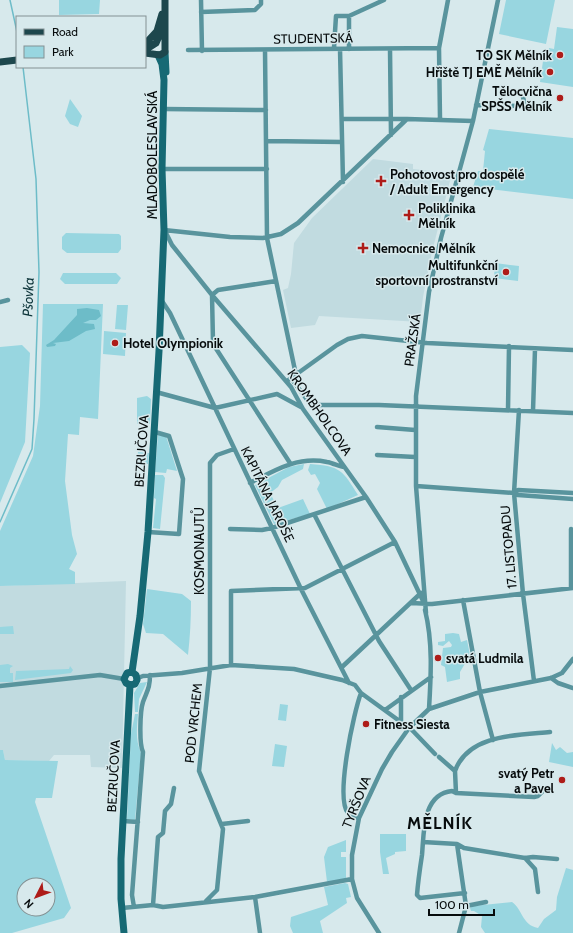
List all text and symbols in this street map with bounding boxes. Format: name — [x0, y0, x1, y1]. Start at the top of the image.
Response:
legend — [16, 16, 146, 68]
text: Road — [52, 24, 78, 39]
street label: STUDENTSKÁ — [273, 28, 353, 47]
text: Park — [52, 44, 74, 59]
place label: TO SK Mělník — [476, 47, 553, 63]
marker: TO SK Mělník — [555, 50, 565, 60]
place label: Hřiště TJ EMĚ Mělník — [426, 63, 543, 80]
marker: Hřiště TJ EMĚ Mělník — [545, 67, 555, 77]
place label: Tělocvična SPŠS Mělník — [481, 83, 553, 114]
street label: MLADOBOLESLAVSKÁ — [143, 91, 160, 219]
marker: Tělocvična SPŠS Mělník — [555, 93, 565, 103]
place label: Pohotovost pro dospělé / Adult Emergency — [389, 166, 525, 197]
marker: Pohotovost pro dospělé / Adult Emergency — [375, 175, 387, 187]
place label: Poliklinika Mělník — [418, 200, 476, 231]
marker: Poliklinika Mělník — [403, 209, 415, 221]
place label: Nemocnice Mělník — [372, 240, 476, 256]
marker: Nemocnice Mělník — [357, 242, 369, 254]
place label: Multifunkční sportovní prostranství — [376, 257, 498, 288]
marker: Multifunkční sportovní prostranství — [501, 267, 511, 277]
water label: Pšovka — [18, 277, 38, 317]
street label: PRAŽSKÁ — [399, 312, 424, 368]
place label: Hotel Olympionik — [123, 335, 224, 351]
marker: Hotel Olympionik — [110, 338, 120, 348]
street label: KROMBHOLCOVA — [284, 366, 356, 458]
street label: BEZRUČOVA — [129, 414, 152, 488]
street label: KAPITÁNA JAROŠE — [238, 443, 299, 544]
street label: 17. LISTOPADU — [496, 505, 520, 589]
street label: KOSMONAUTŮ — [190, 507, 207, 595]
place label: svatá Ludmila — [446, 650, 524, 666]
marker: svatá Ludmila — [433, 653, 443, 663]
street label: POD VRCHEM — [181, 682, 205, 764]
place label: Fitness Siesta — [374, 716, 450, 732]
marker: Fitness Siesta — [361, 719, 371, 729]
street label: BEZRUČOVA — [102, 739, 123, 813]
place label: svatý Petr a Pavel — [498, 765, 555, 796]
street label: TYRŠOVA — [337, 773, 374, 830]
marker: svatý Petr a Pavel — [557, 775, 567, 785]
district label: MĚLNÍK — [407, 812, 473, 833]
north arrow — [16, 877, 56, 917]
scale bar — [429, 891, 494, 917]
text: N — [21, 896, 36, 911]
text: 100 m — [435, 897, 469, 912]

